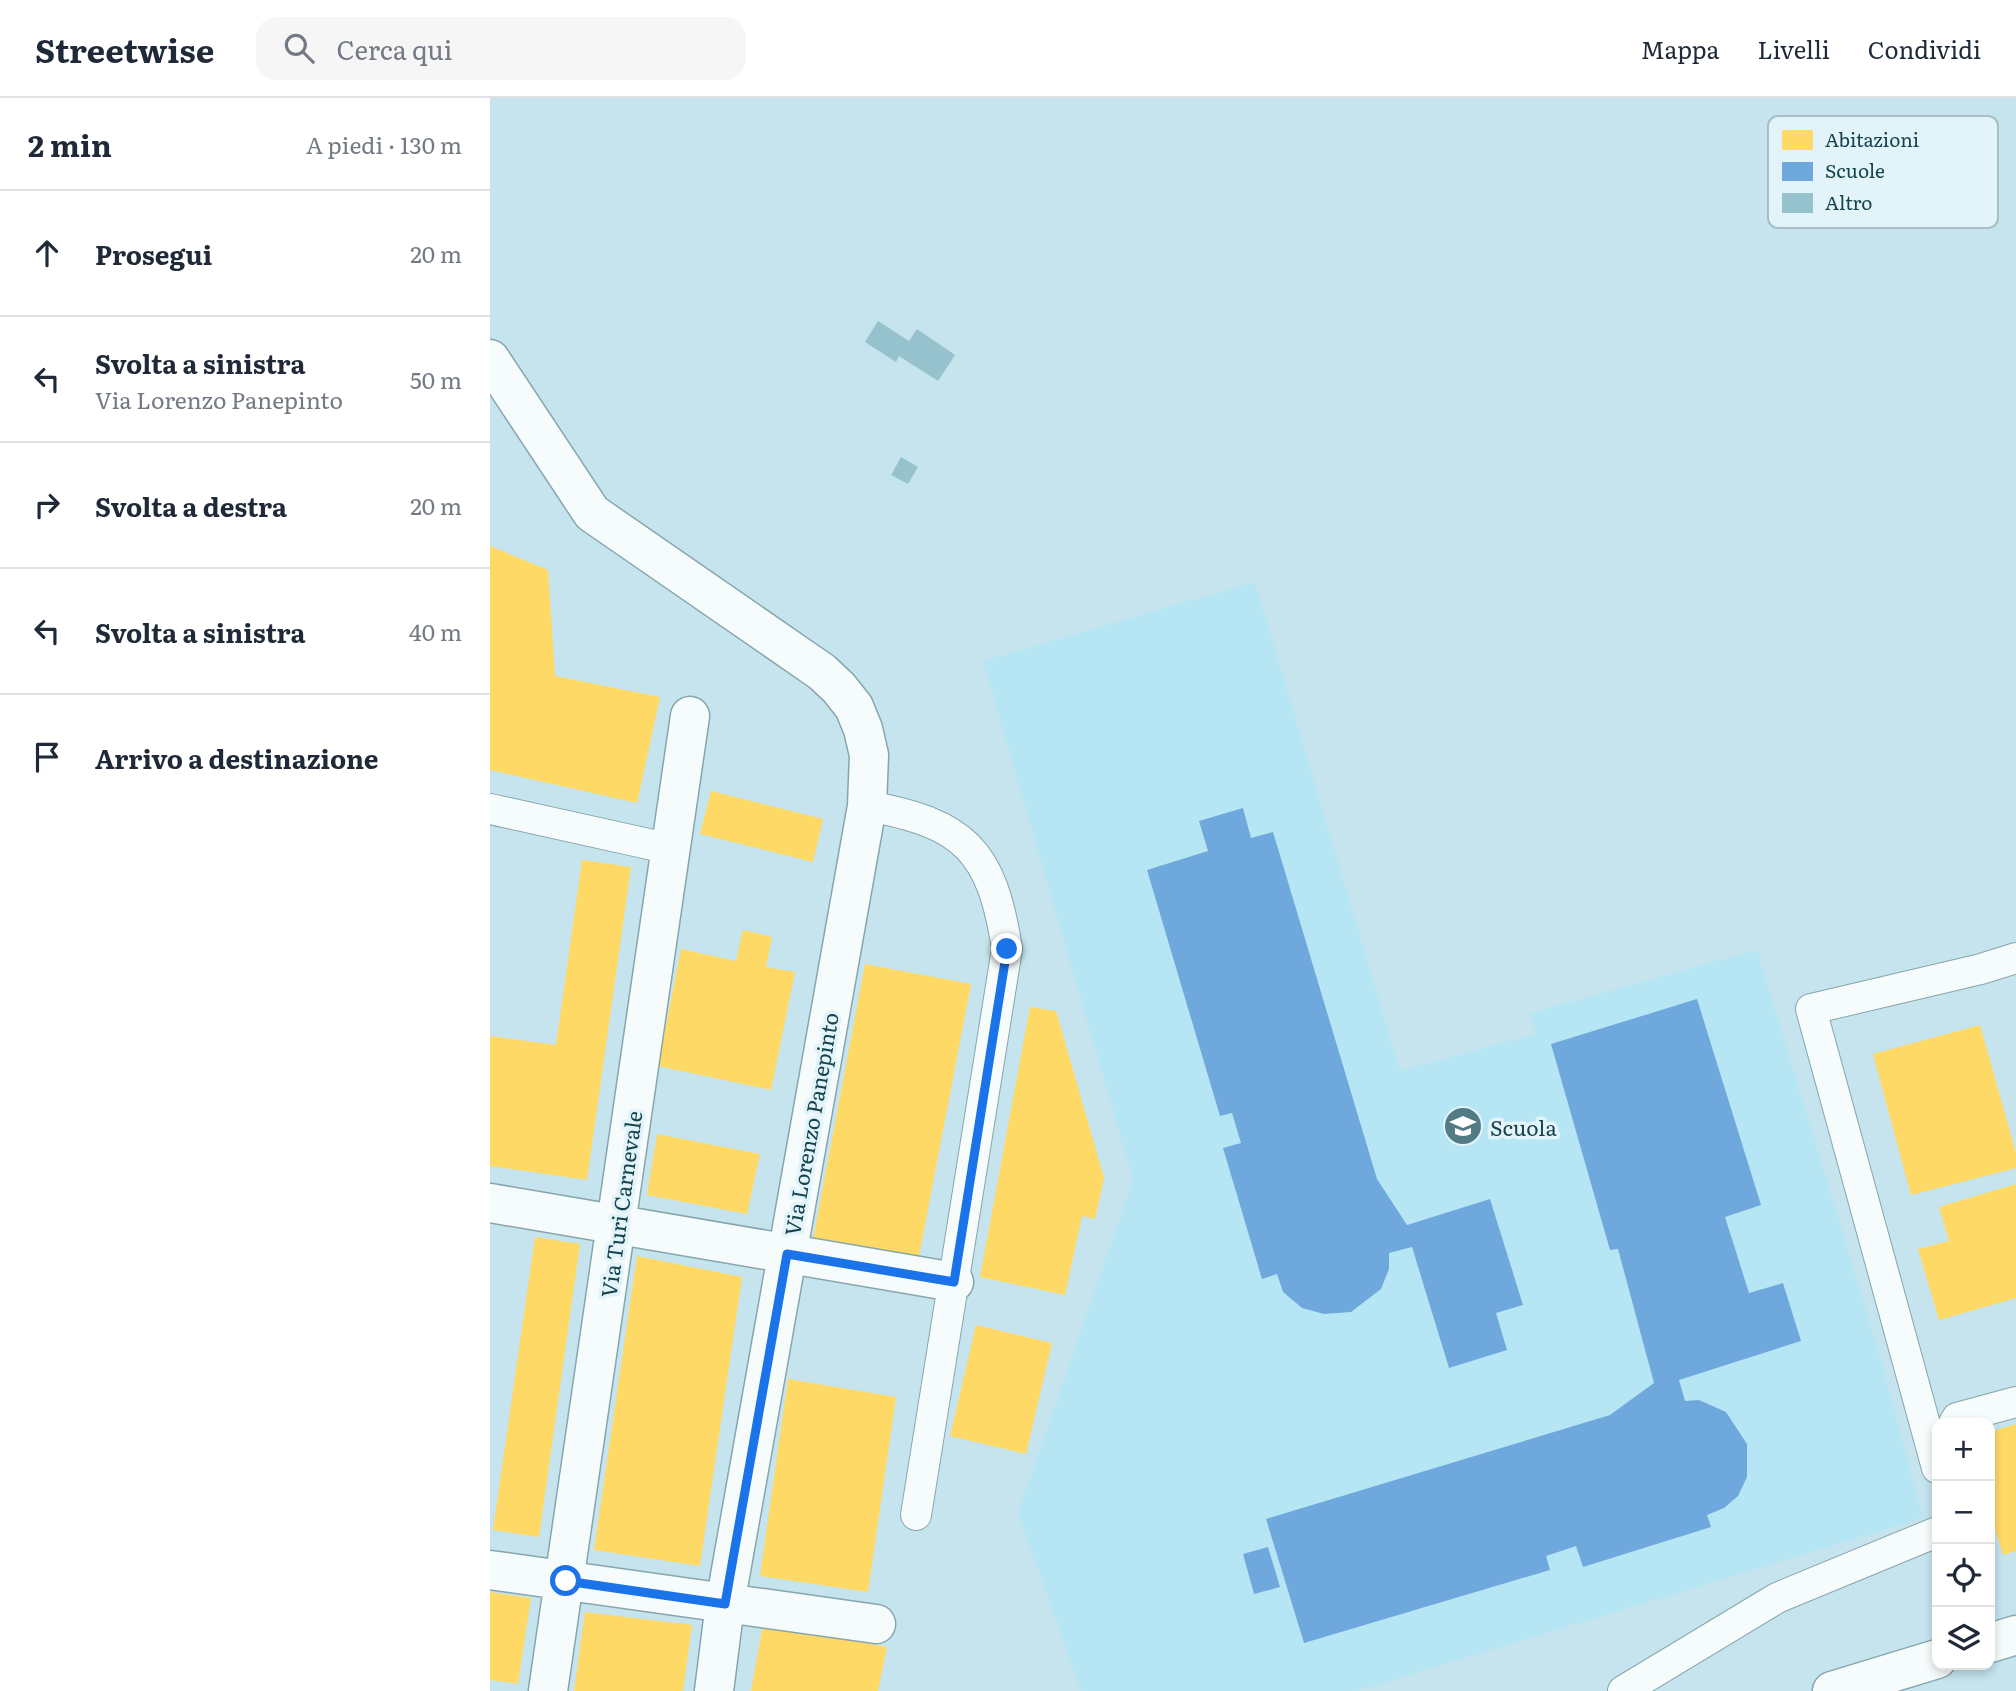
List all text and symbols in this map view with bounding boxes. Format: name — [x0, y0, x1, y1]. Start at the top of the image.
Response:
search box — [256, 17, 746, 80]
text: Streetwise — [35, 24, 214, 73]
icon: search — [280, 29, 318, 67]
text: Cerca qui — [336, 29, 453, 68]
text: Mappa — [1641, 31, 1719, 66]
text: Livelli — [1757, 31, 1830, 66]
text: Condividi — [1868, 31, 1981, 66]
legend — [1768, 116, 1998, 228]
text: 2 min — [28, 122, 112, 166]
text: Abitazioni — [1825, 125, 1919, 153]
text: A piedi · 130 m — [306, 127, 462, 161]
text: Scuole — [1825, 156, 1885, 184]
text: Altro — [1825, 188, 1872, 216]
icon: ahead — [28, 234, 66, 272]
text: Prosegui — [95, 234, 212, 273]
text: 20 m — [410, 236, 462, 270]
text: Svolta a sinistra — [95, 343, 306, 382]
icon: left — [28, 360, 66, 398]
text: 50 m — [410, 362, 462, 396]
text: Via Lorenzo Panepinto — [95, 382, 343, 416]
icon: right — [28, 486, 66, 524]
text: Svolta a destra — [95, 486, 287, 525]
text: 20 m — [410, 488, 462, 522]
icon: left — [28, 612, 66, 650]
text: Svolta a sinistra — [95, 612, 306, 651]
text: 40 m — [409, 614, 462, 648]
icon: arrive — [28, 738, 66, 776]
text: Arrivo a destinazione — [95, 738, 379, 777]
route end — [991, 933, 1022, 964]
street label: Via Lorenzo Panepinto — [775, 1010, 845, 1238]
school or university icon: Scuola — [1442, 1105, 1484, 1147]
street label: Via Turi Carnevale — [592, 1109, 648, 1299]
place label: Scuola — [1490, 1111, 1557, 1142]
map controls — [1932, 1418, 1995, 1670]
button: + — [1932, 1418, 1995, 1481]
button: − — [1932, 1481, 1995, 1544]
button: locate — [1932, 1544, 1995, 1607]
route start — [550, 1565, 581, 1596]
button: layers — [1932, 1607, 1995, 1670]

